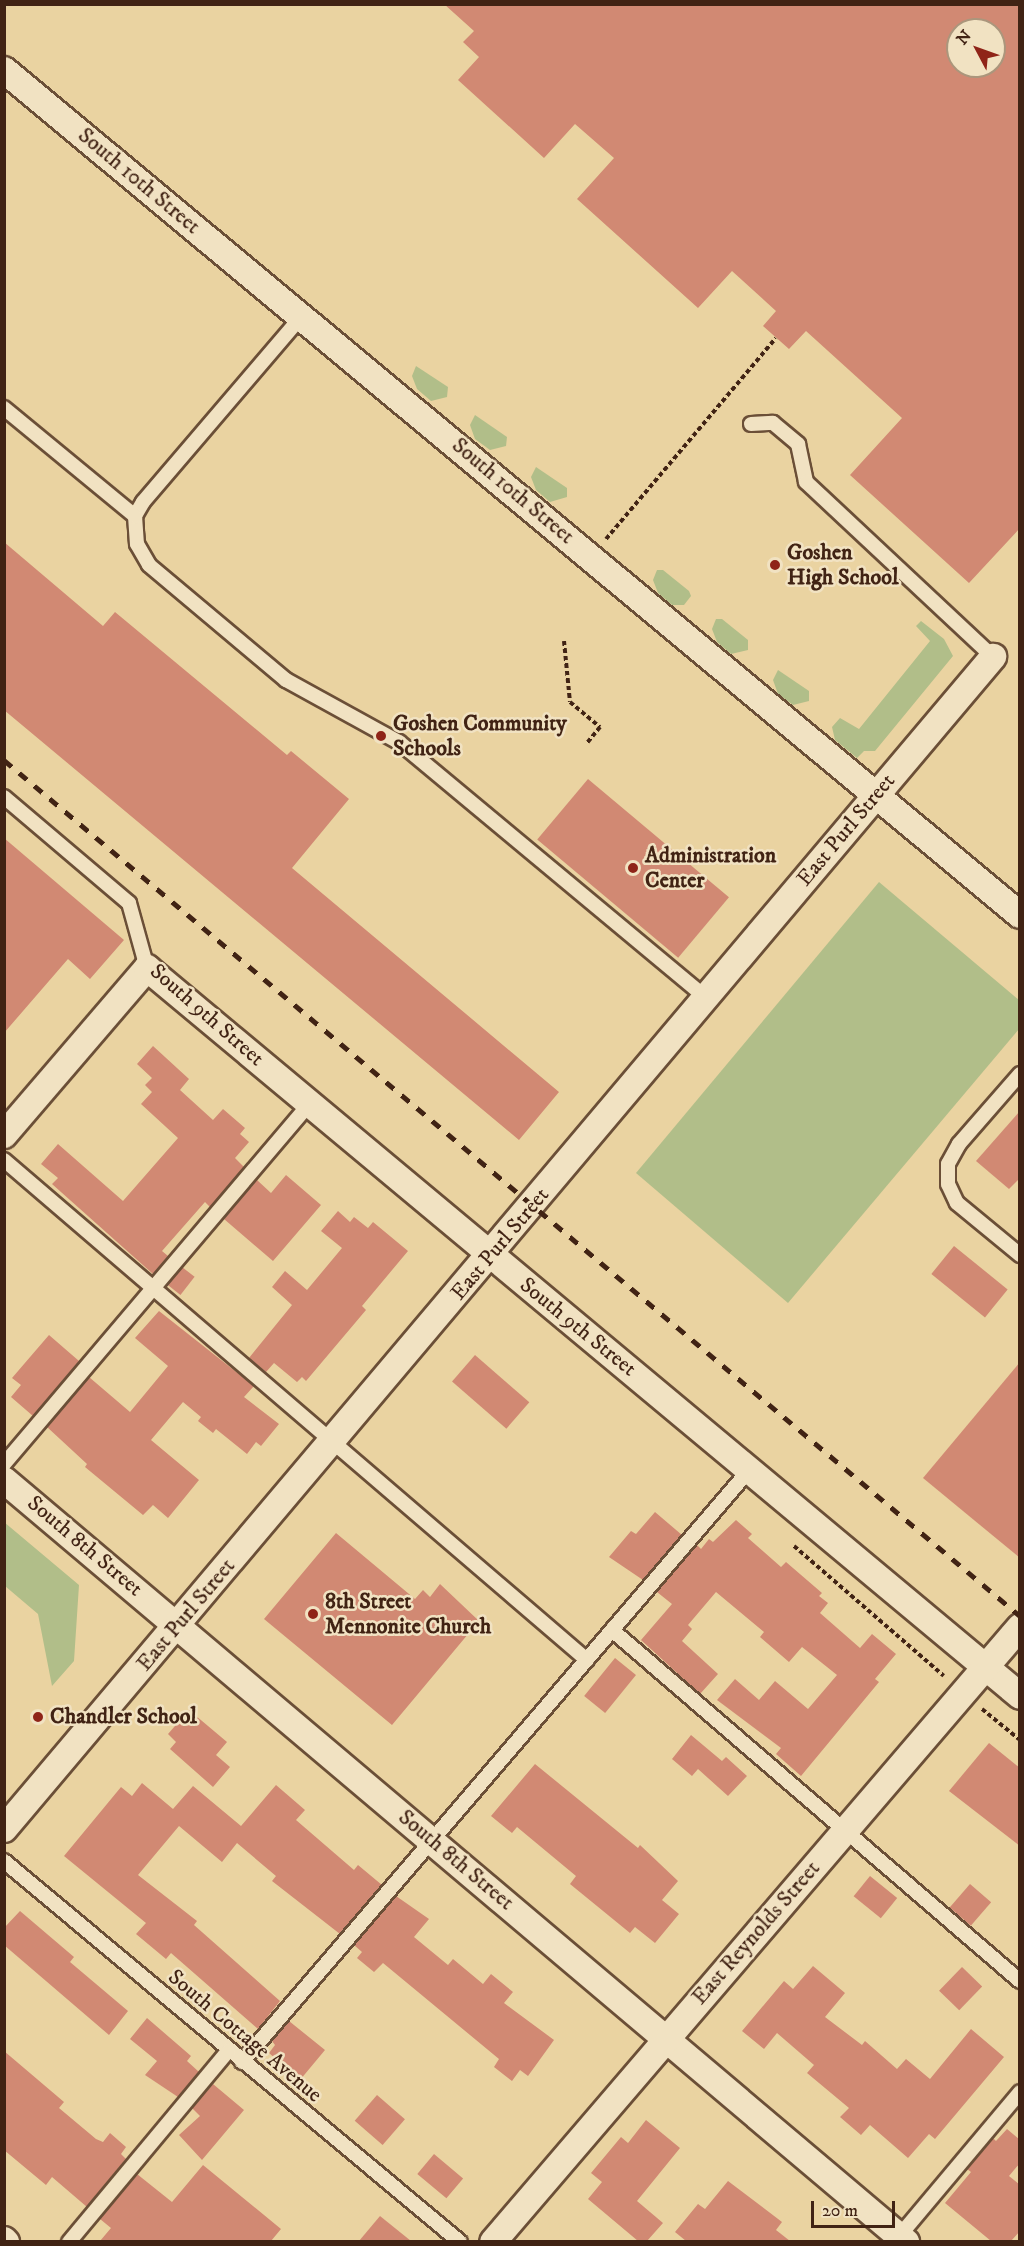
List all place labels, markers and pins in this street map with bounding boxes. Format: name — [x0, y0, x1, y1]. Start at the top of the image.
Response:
place label: Goshen High School — [787, 539, 899, 590]
marker: Goshen High School — [768, 558, 782, 572]
place label: Goshen Community Schools — [393, 710, 567, 762]
marker: Goshen Community Schools — [374, 729, 388, 743]
place label: Administration Center — [645, 842, 776, 894]
marker: Administration Center — [626, 861, 640, 875]
place label: 8th Street Mennonite Church — [325, 1588, 491, 1640]
marker: 8th Street Mennonite Church — [306, 1607, 320, 1621]
place label: Chandler School — [50, 1704, 197, 1730]
marker: Chandler School — [31, 1710, 45, 1724]

